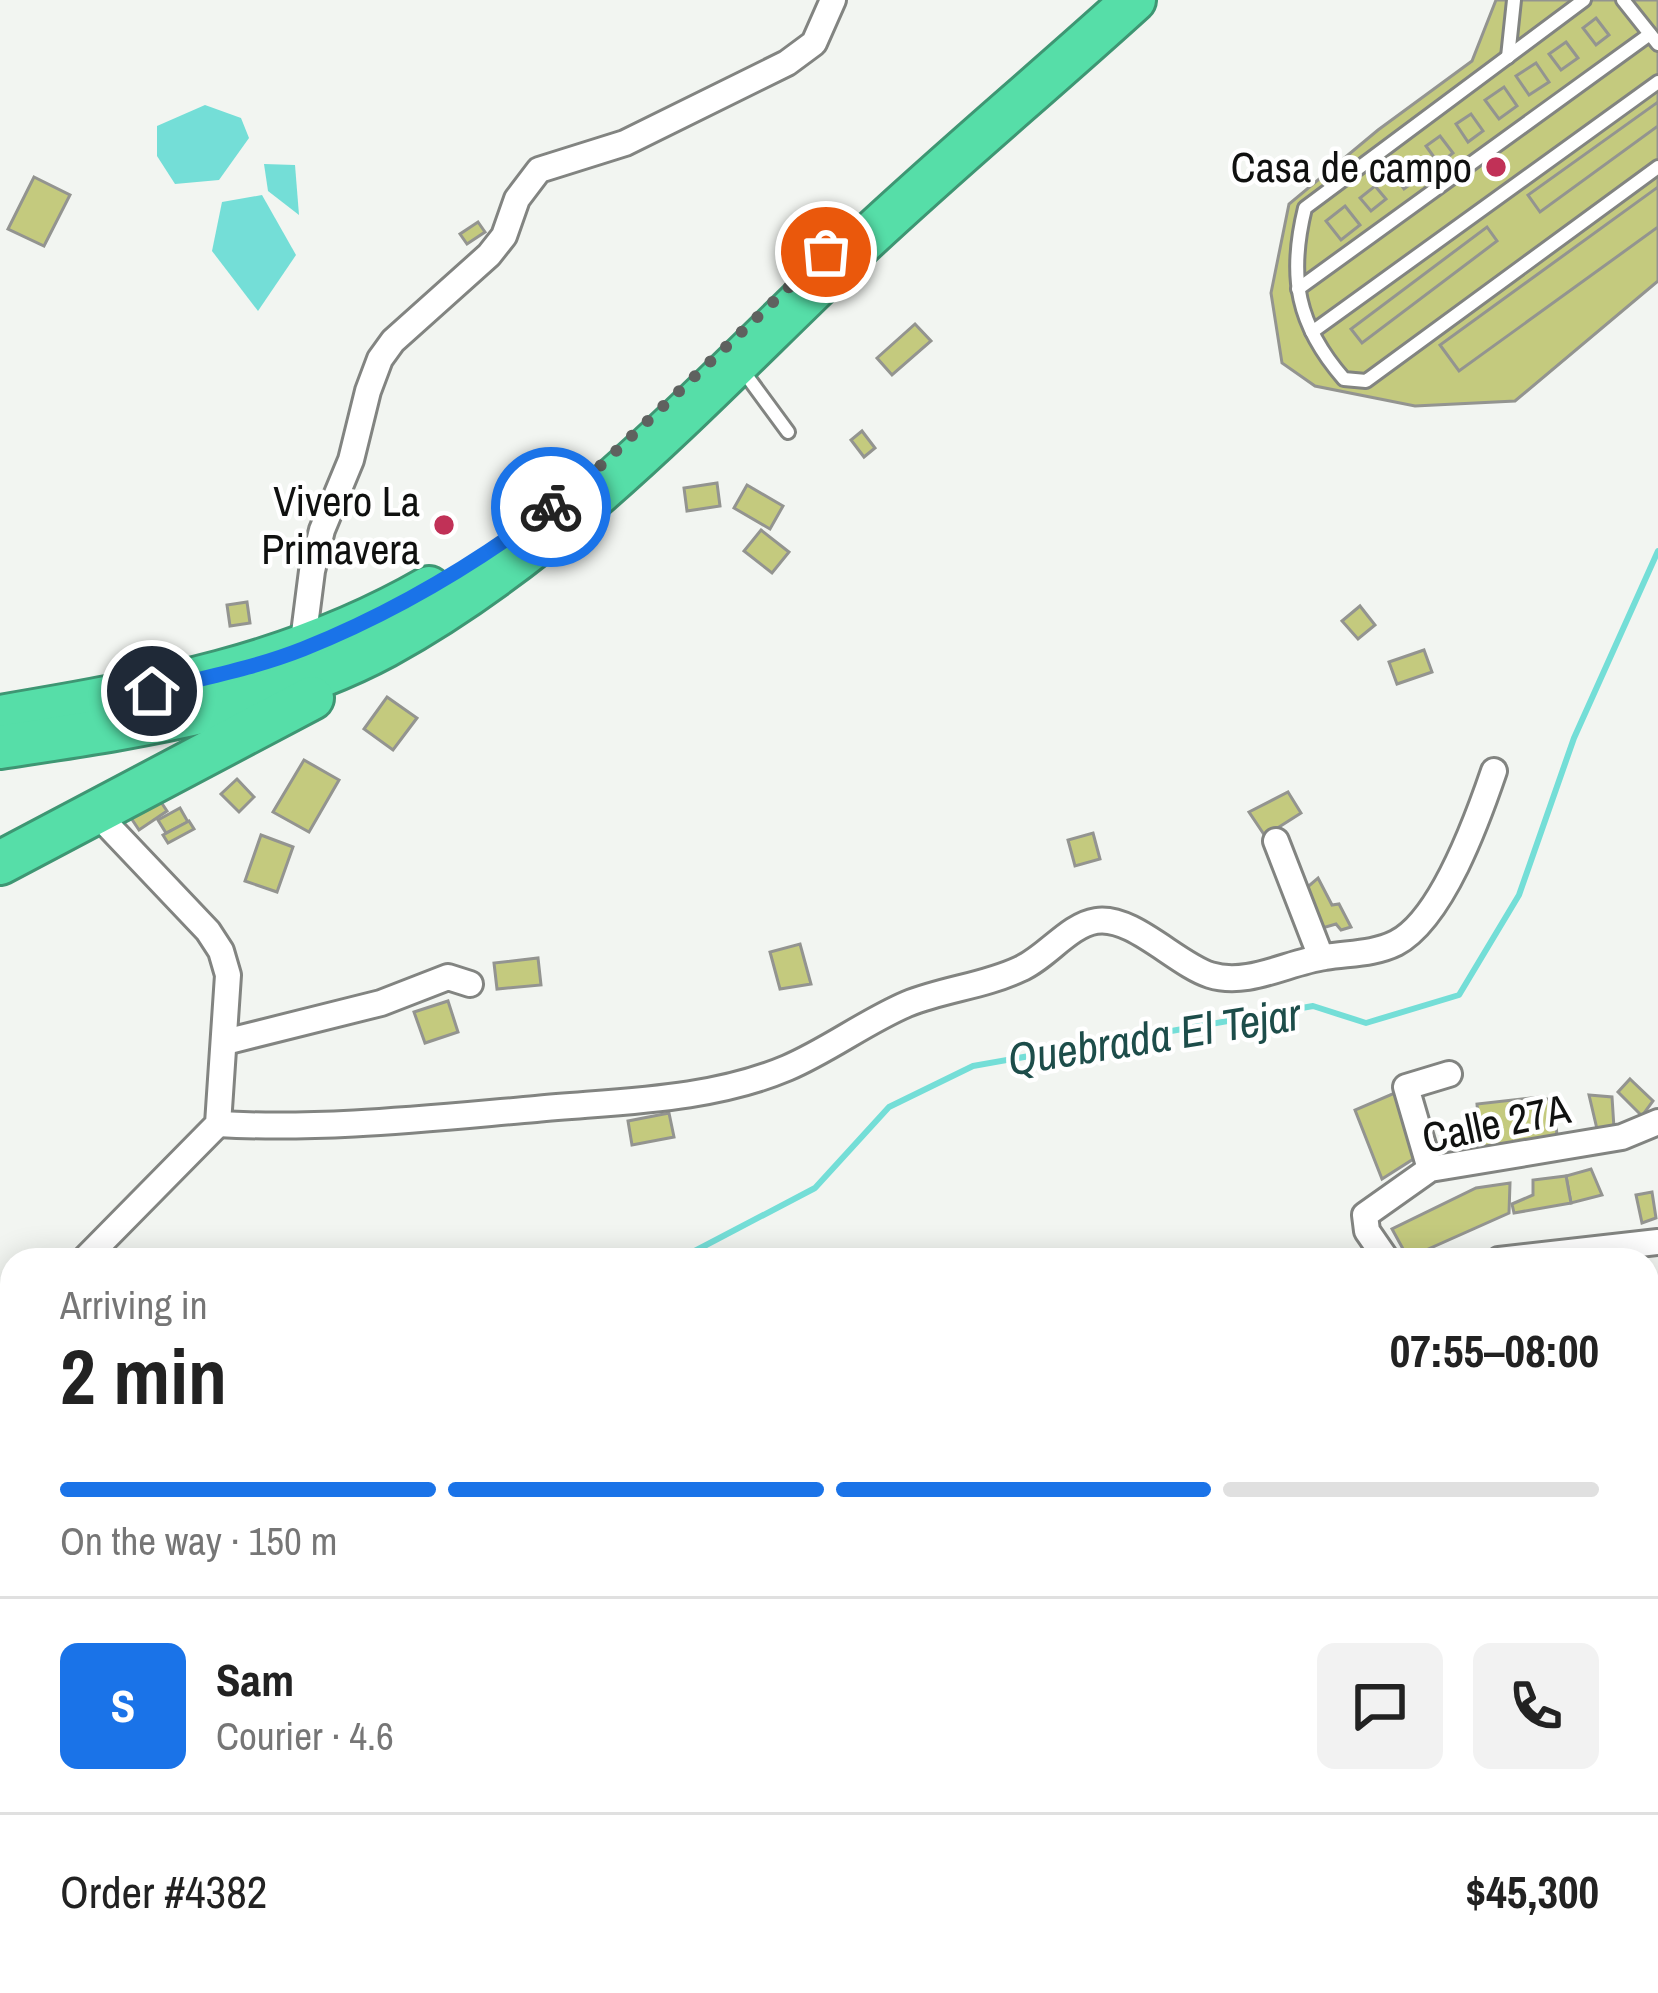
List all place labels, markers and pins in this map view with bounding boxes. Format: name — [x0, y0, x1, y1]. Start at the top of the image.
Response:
place label: Casa de campo — [1231, 139, 1472, 195]
marker: Casa de campo — [1483, 154, 1509, 180]
pin — [775, 201, 877, 303]
place label: Vivero La Primavera — [261, 473, 420, 577]
marker: Vivero La Primavera — [431, 512, 457, 538]
pin — [101, 640, 203, 742]

